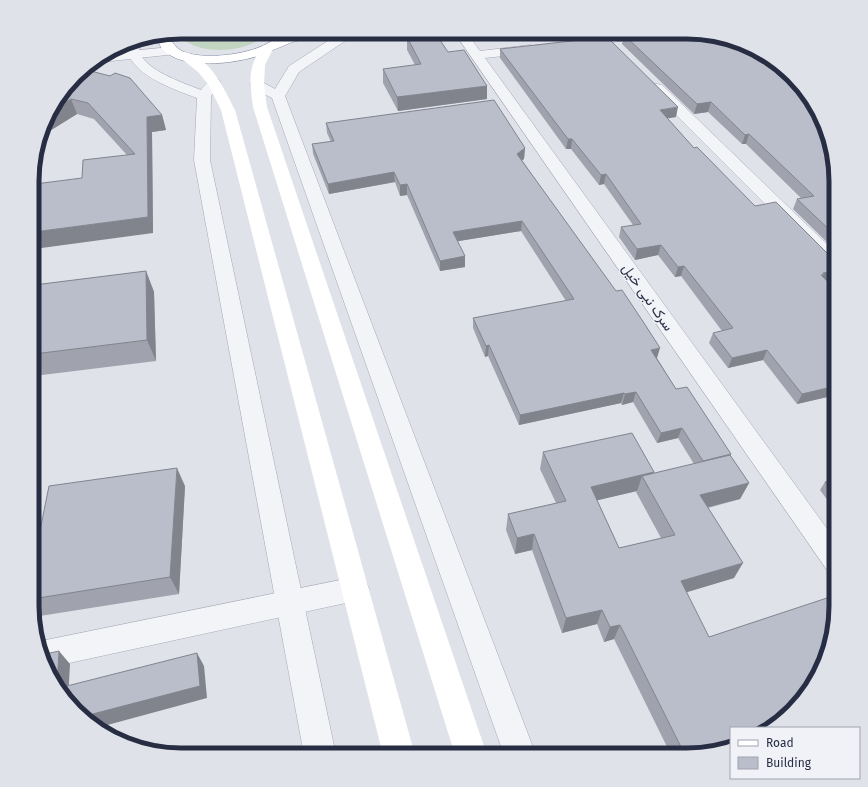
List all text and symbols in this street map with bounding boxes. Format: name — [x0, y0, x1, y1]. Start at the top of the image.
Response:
street label: سرک نبی خیل — [618, 260, 677, 334]
legend — [730, 727, 860, 779]
text: Road — [766, 736, 794, 750]
text: Building — [766, 756, 812, 770]

